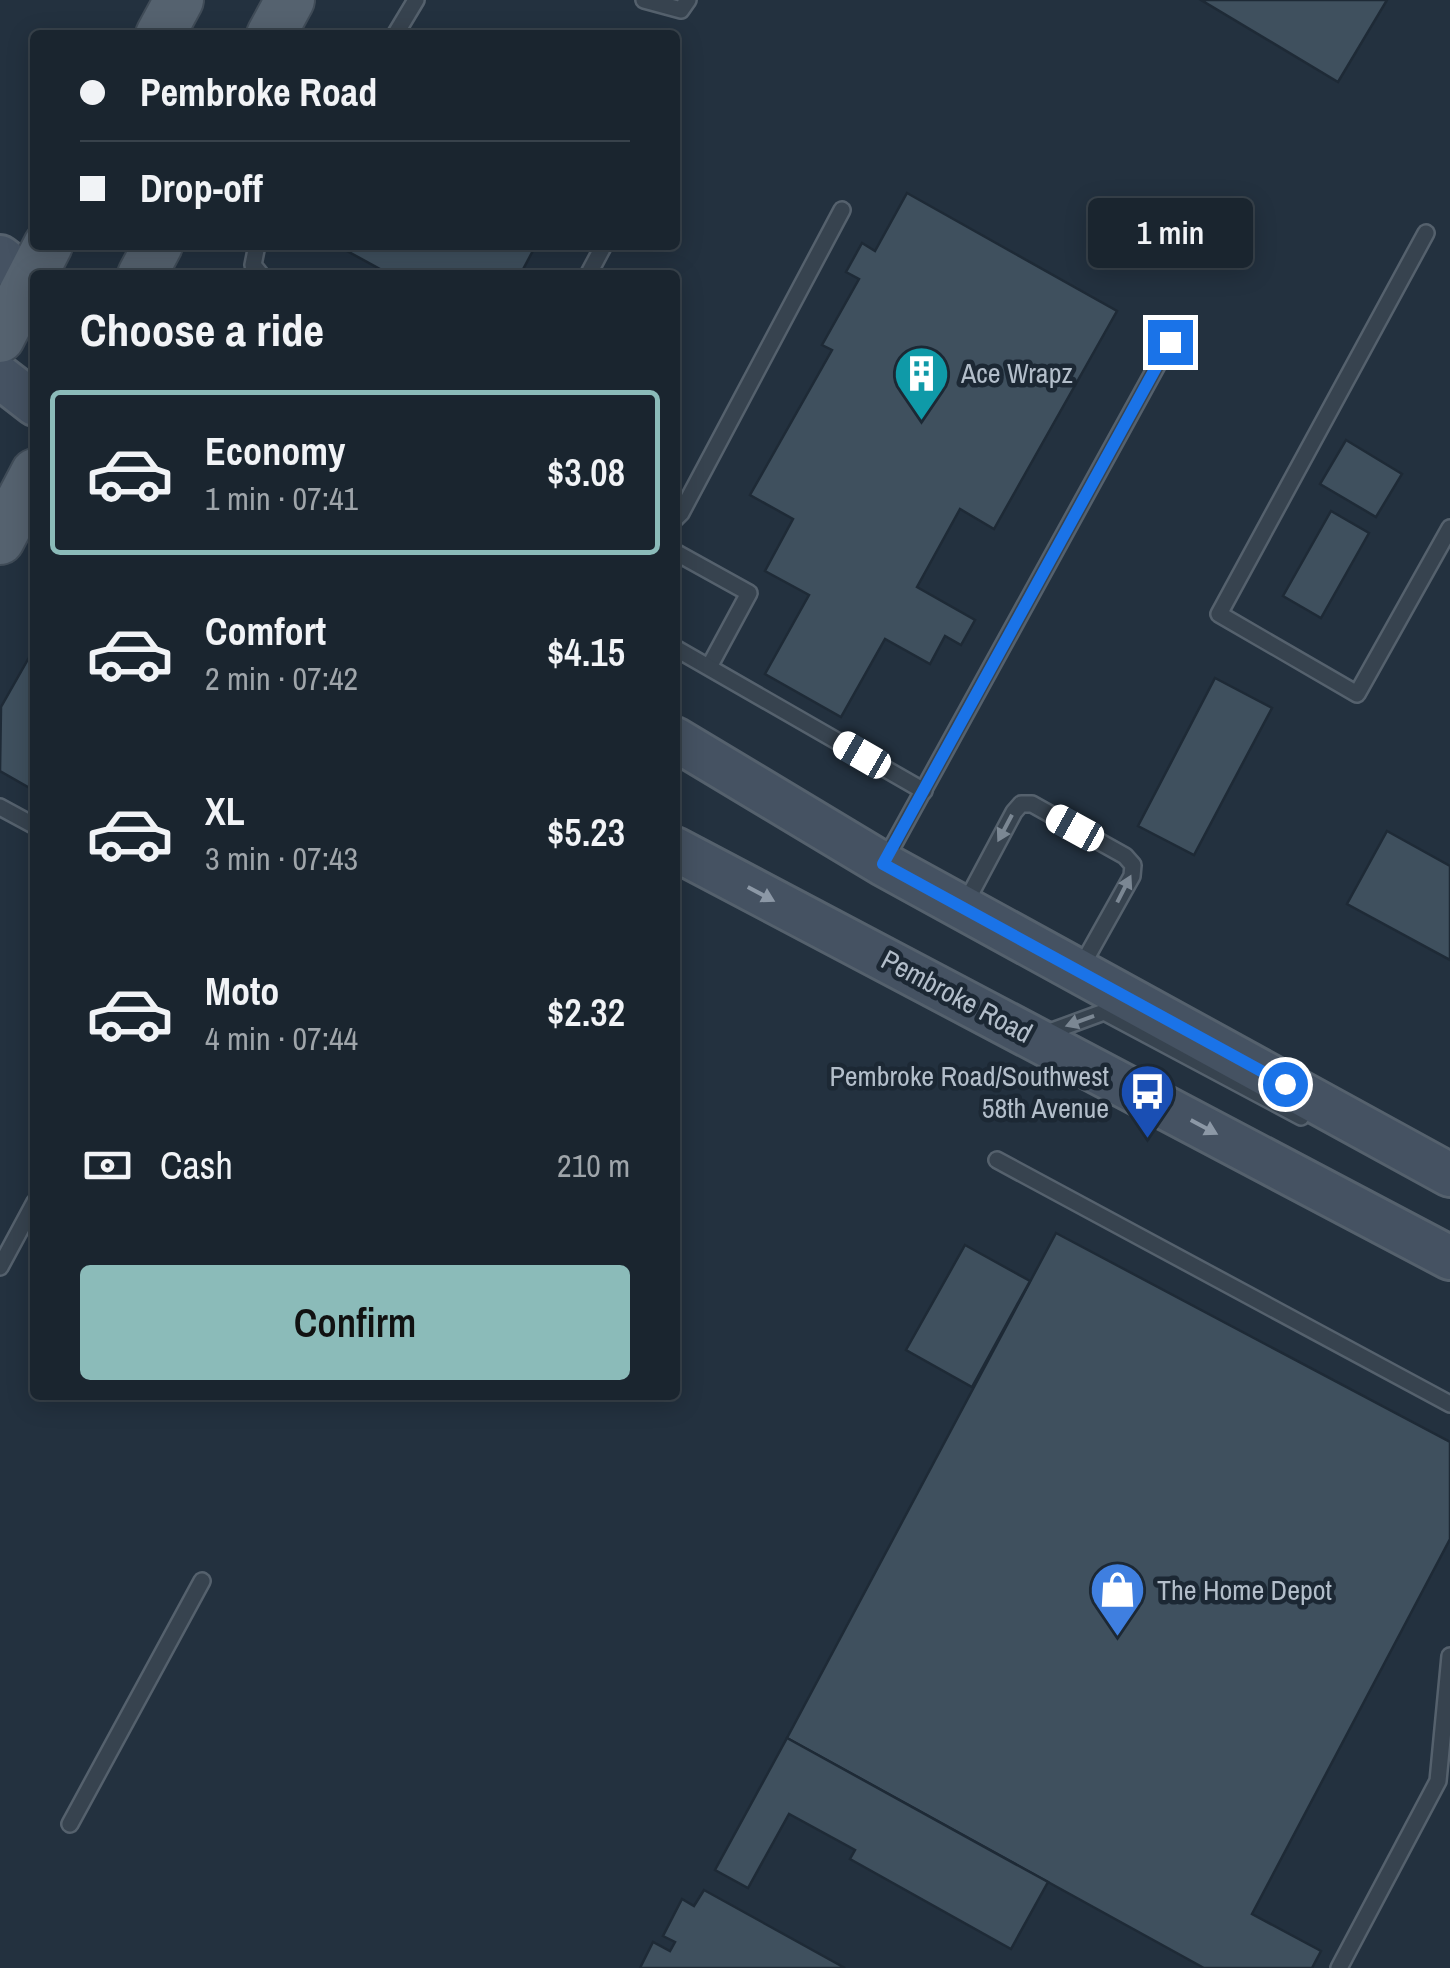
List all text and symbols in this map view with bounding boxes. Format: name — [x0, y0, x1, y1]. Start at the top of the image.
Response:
text: Pembroke Road — [140, 67, 377, 118]
text: Drop-off — [140, 163, 263, 214]
callout: 1 min — [1088, 197, 1252, 267]
text: 1 min — [1137, 211, 1204, 254]
text: Choose a ride — [80, 299, 324, 360]
route end — [1148, 320, 1193, 365]
building icon: Ace Wrapz — [892, 343, 952, 422]
place label: Ace Wrapz — [960, 354, 1073, 392]
text: Economy — [205, 426, 345, 477]
icon: car — [85, 428, 175, 518]
text: $3.08 — [547, 447, 625, 498]
text: 1 min · 07:41 — [205, 477, 358, 520]
text: Comfort — [205, 606, 326, 657]
icon: car — [85, 608, 175, 698]
text: $4.15 — [547, 627, 625, 678]
text: 2 min · 07:42 — [205, 657, 358, 700]
car — [829, 727, 895, 783]
text: XL — [205, 786, 245, 837]
icon: car — [85, 788, 175, 878]
car — [1041, 800, 1109, 856]
text: $5.23 — [547, 807, 625, 858]
one-way arrow — [997, 814, 1014, 843]
text: 3 min · 07:43 — [205, 837, 358, 880]
one-way arrow — [1115, 874, 1132, 903]
one-way arrow — [747, 885, 776, 902]
street label: Pembroke Road — [875, 940, 1039, 1052]
text: Moto — [205, 966, 279, 1017]
icon: car — [85, 968, 175, 1058]
text: $2.32 — [547, 987, 625, 1038]
one-way arrow — [1065, 1014, 1095, 1029]
text: 4 min · 07:44 — [205, 1017, 358, 1060]
place label: Pembroke Road/Southwest 58th Avenue — [830, 1057, 1109, 1127]
bus stop icon: Pembroke Road/Southwest 58th Avenue — [1118, 1062, 1178, 1141]
route start — [1263, 1062, 1308, 1107]
one-way arrow — [1190, 1117, 1218, 1135]
icon: cash — [80, 1138, 135, 1193]
text: Cash — [160, 1140, 233, 1191]
text: 210 m — [557, 1144, 630, 1187]
button: Confirm — [80, 1265, 630, 1380]
shop icon: The Home Depot — [1088, 1560, 1148, 1639]
place label: The Home Depot — [1157, 1571, 1332, 1609]

